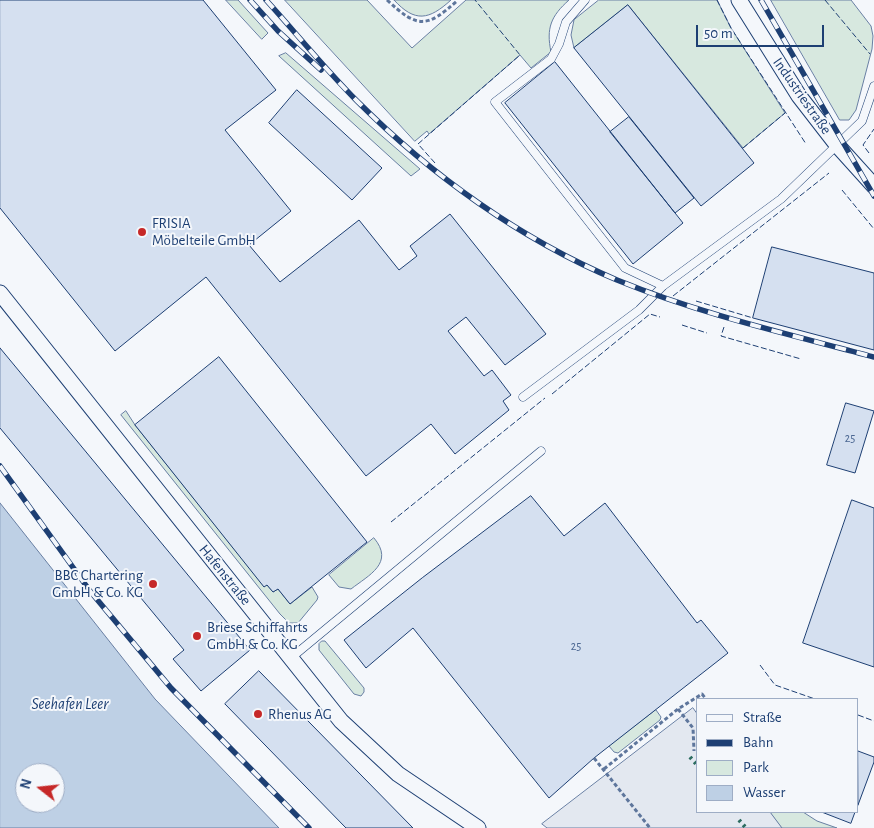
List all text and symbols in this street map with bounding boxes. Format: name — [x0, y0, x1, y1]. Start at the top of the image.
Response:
scale bar — [699, 15, 826, 47]
text: 50 m — [704, 26, 733, 41]
street label: Industriestraße — [769, 54, 835, 138]
place label: FRISIA Möbelteile GmbH — [152, 214, 256, 249]
marker: FRISIA Möbelteile GmbH — [136, 226, 148, 238]
house number: 25 — [845, 431, 855, 445]
street label: Hafenstraße — [195, 541, 255, 609]
place label: BBC Chartering GmbH & Co. KG — [52, 566, 143, 601]
marker: BBC Chartering GmbH & Co. KG — [147, 578, 159, 590]
place label: Briese Schiffahrts GmbH & Co. KG — [207, 618, 308, 653]
marker: Briese Schiffahrts GmbH & Co. KG — [191, 630, 203, 642]
house number: 25 — [571, 639, 581, 653]
water label: Seehafen Leer — [32, 694, 108, 714]
legend — [696, 698, 859, 813]
place label: Rhenus AG — [268, 705, 332, 723]
marker: Rhenus AG — [252, 708, 264, 720]
text: Straße — [743, 710, 782, 725]
text: Bahn — [743, 735, 773, 750]
text: Park — [743, 760, 769, 775]
north arrow — [15, 763, 65, 813]
text: N — [18, 778, 35, 791]
text: Wasser — [743, 785, 785, 800]

